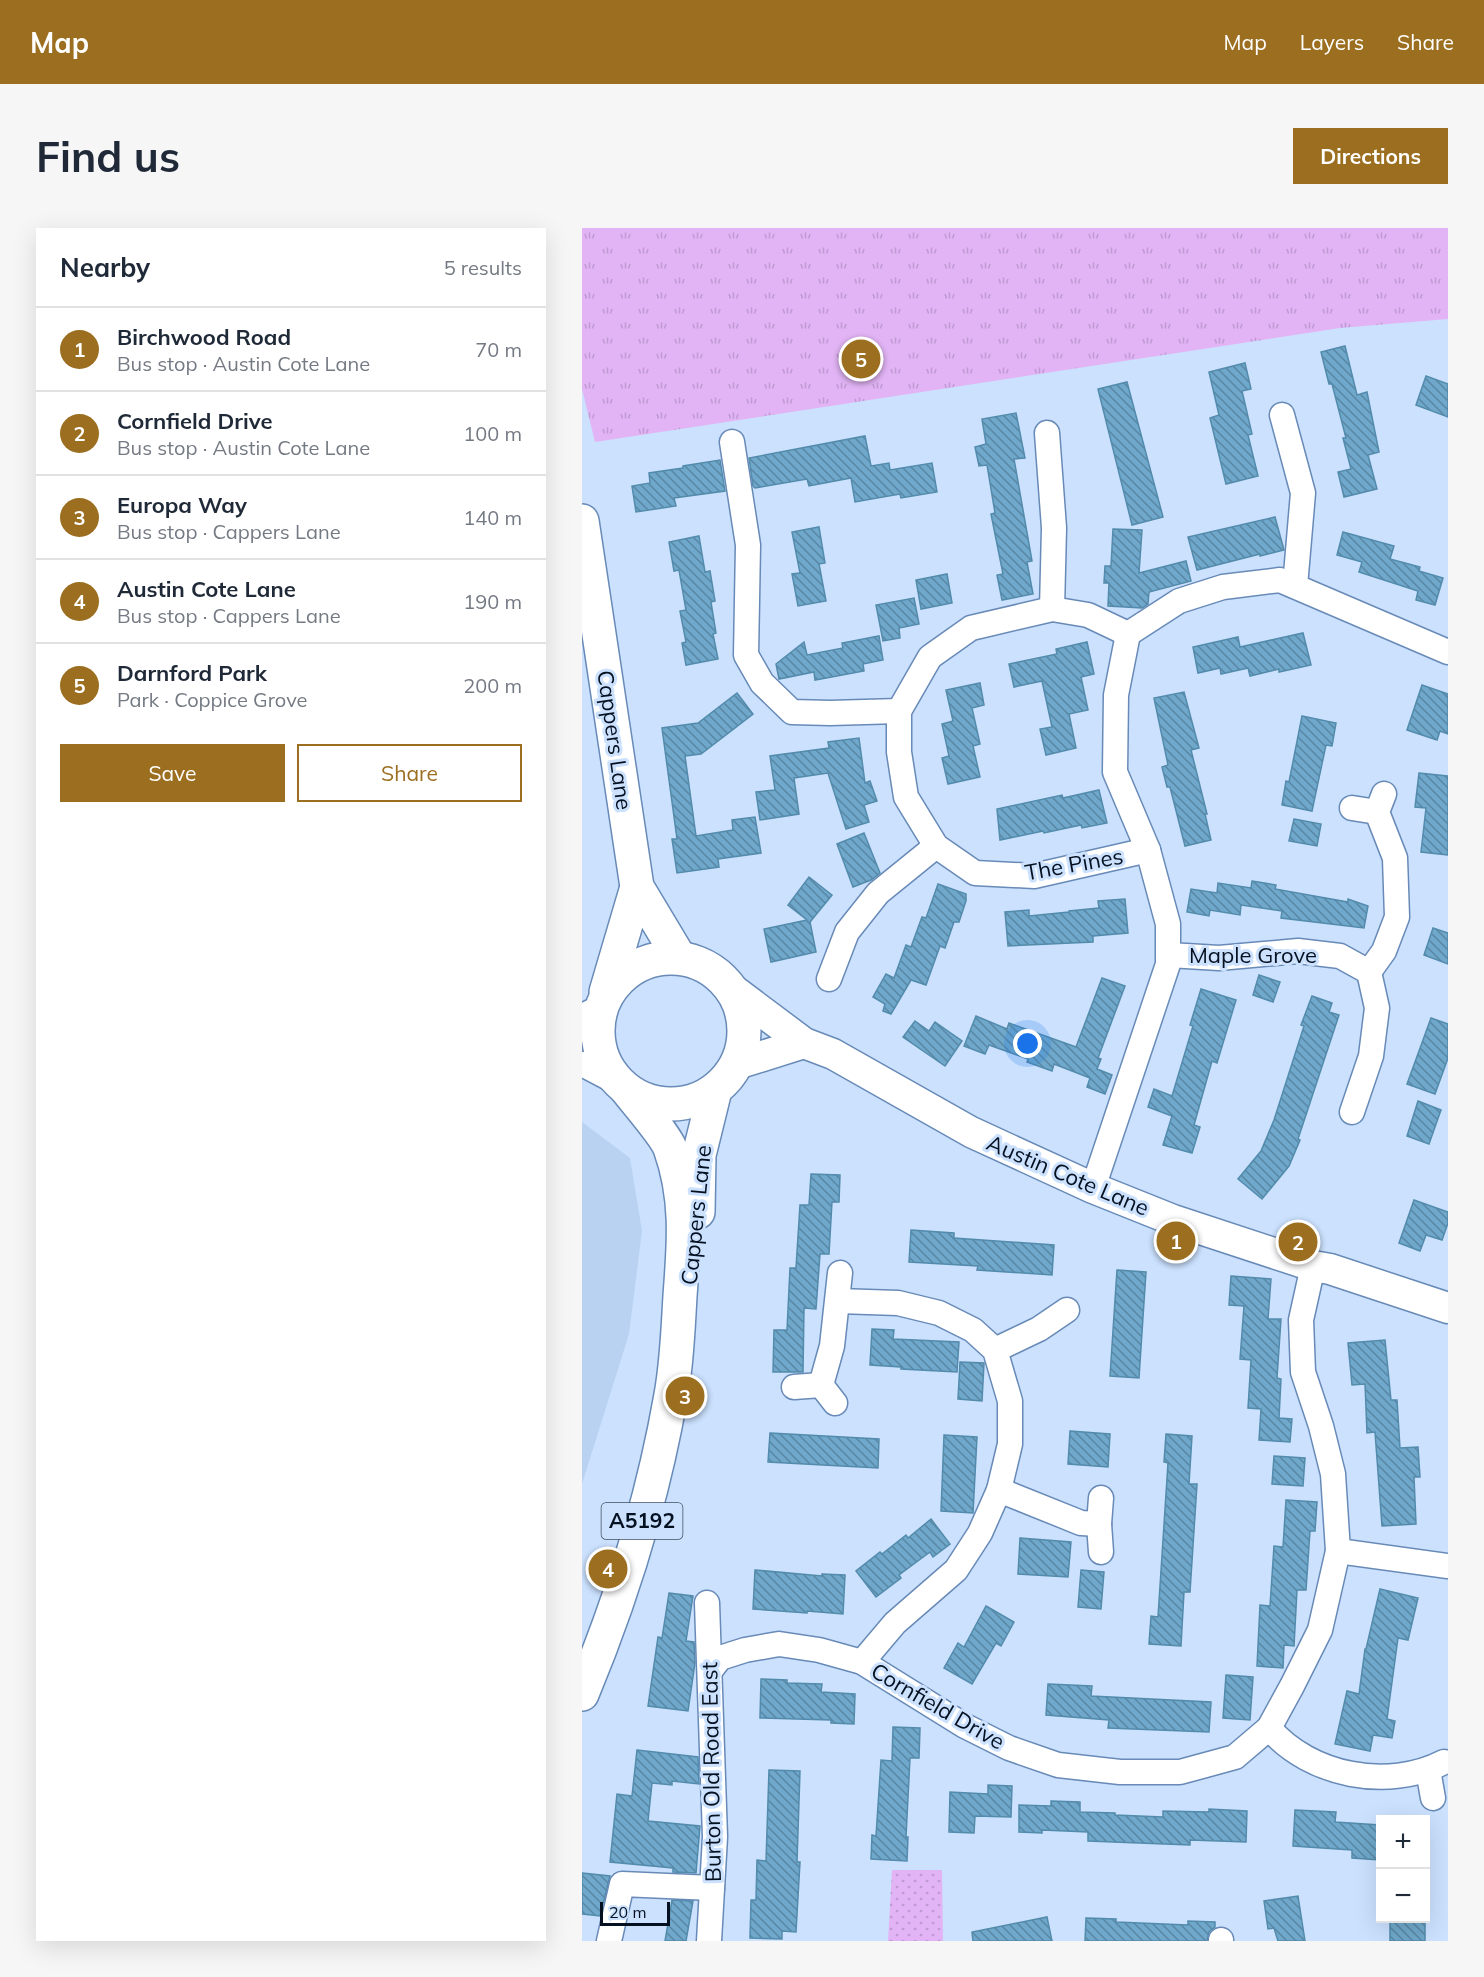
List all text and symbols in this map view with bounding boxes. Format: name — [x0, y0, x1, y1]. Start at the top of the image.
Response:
text: Map — [30, 25, 89, 60]
text: Map — [1224, 29, 1267, 55]
text: Layers — [1300, 29, 1364, 55]
text: Share — [1397, 29, 1454, 55]
button: Directions — [1293, 128, 1448, 184]
text: Find us — [36, 130, 180, 183]
text: Nearby — [60, 251, 150, 284]
text: 5 results — [444, 255, 522, 280]
text: Birchwood Road — [117, 323, 291, 351]
pin: 5 — [842, 336, 880, 382]
text: 1 — [74, 337, 86, 362]
text: 70 m — [475, 337, 522, 362]
text: Bus stop · Austin Cote Lane — [117, 351, 370, 376]
text: Cornfield Drive — [117, 407, 272, 435]
text: 2 — [74, 421, 86, 446]
text: 100 m — [463, 421, 522, 446]
text: Bus stop · Austin Cote Lane — [117, 435, 370, 460]
text: Europa Way — [117, 491, 247, 519]
text: 3 — [74, 505, 86, 530]
text: 140 m — [463, 505, 522, 530]
text: Bus stop · Cappers Lane — [117, 519, 341, 544]
text: Austin Cote Lane — [117, 575, 296, 603]
text: 4 — [74, 589, 86, 614]
text: 190 m — [463, 589, 522, 614]
text: Bus stop · Cappers Lane — [117, 603, 341, 628]
text: Darnford Park — [117, 659, 267, 687]
street label: Cappers Lane — [591, 668, 639, 812]
text: 5 — [74, 673, 86, 698]
text: 200 m — [463, 673, 522, 698]
text: Park · Coppice Grove — [117, 687, 308, 712]
button: Save — [60, 744, 285, 802]
button: Share — [297, 744, 522, 802]
street label: The Pines — [1023, 842, 1125, 886]
street label: Maple Grove — [1189, 941, 1317, 969]
your location — [1013, 1029, 1042, 1058]
street label: Austin Cote Lane — [983, 1128, 1153, 1222]
street label: Cappers Lane — [675, 1144, 717, 1286]
pin: 1 — [1156, 1218, 1196, 1264]
pin: 2 — [1278, 1220, 1318, 1264]
pin: 3 — [666, 1374, 704, 1418]
road number: A5192 — [602, 1503, 682, 1539]
pin: 4 — [588, 1546, 628, 1592]
street label: Cornfield Drive — [866, 1656, 1010, 1756]
street label: Burton Old Road East — [695, 1661, 727, 1882]
map controls — [1376, 1815, 1430, 1923]
button: + — [1376, 1815, 1430, 1869]
button: − — [1376, 1869, 1430, 1923]
scale bar — [600, 1899, 670, 1926]
text: 20 m — [609, 1902, 646, 1922]

